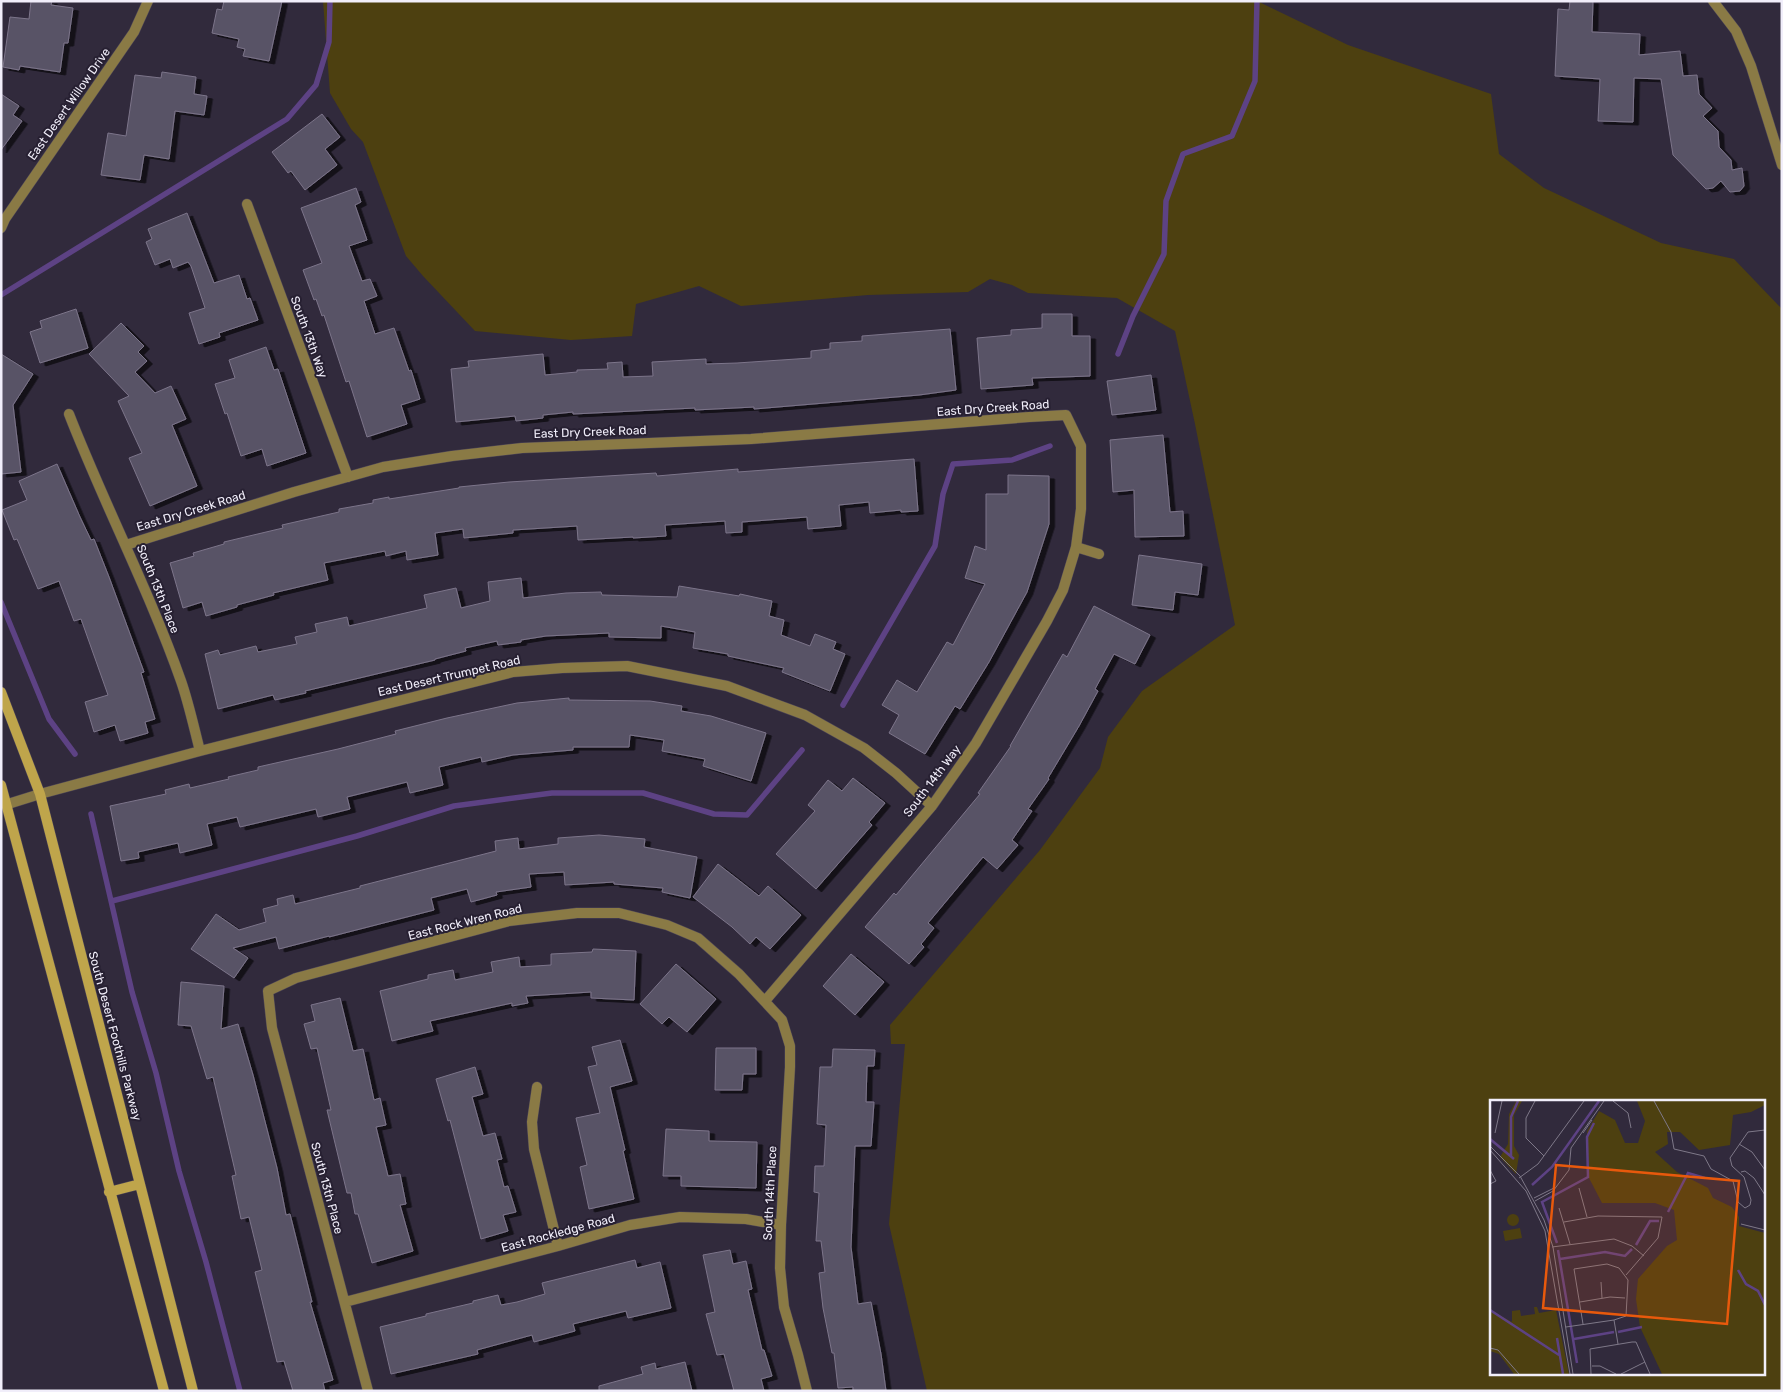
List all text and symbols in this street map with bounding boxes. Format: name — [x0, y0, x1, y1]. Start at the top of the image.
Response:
street label: East Desert Willow Drive — [25, 45, 113, 163]
street label: South 13th Way — [288, 294, 330, 380]
street label: East Dry Creek Road — [936, 397, 1050, 419]
street label: East Dry Creek Road — [533, 423, 647, 441]
street label: East Dry Creek Road — [135, 488, 247, 534]
street label: South 13th Place — [134, 543, 182, 636]
street label: East Desert Trumpet Road — [376, 653, 522, 699]
street label: South 14th Way — [900, 742, 964, 820]
street label: East Rock Wren Road — [407, 901, 523, 943]
street label: South Desert Foothills Parkway — [86, 950, 144, 1122]
inset map — [1490, 1100, 1766, 1374]
street label: South 13th Place — [308, 1141, 346, 1236]
street label: South 14th Place — [761, 1145, 779, 1241]
street label: East Rockledge Road — [500, 1211, 616, 1255]

